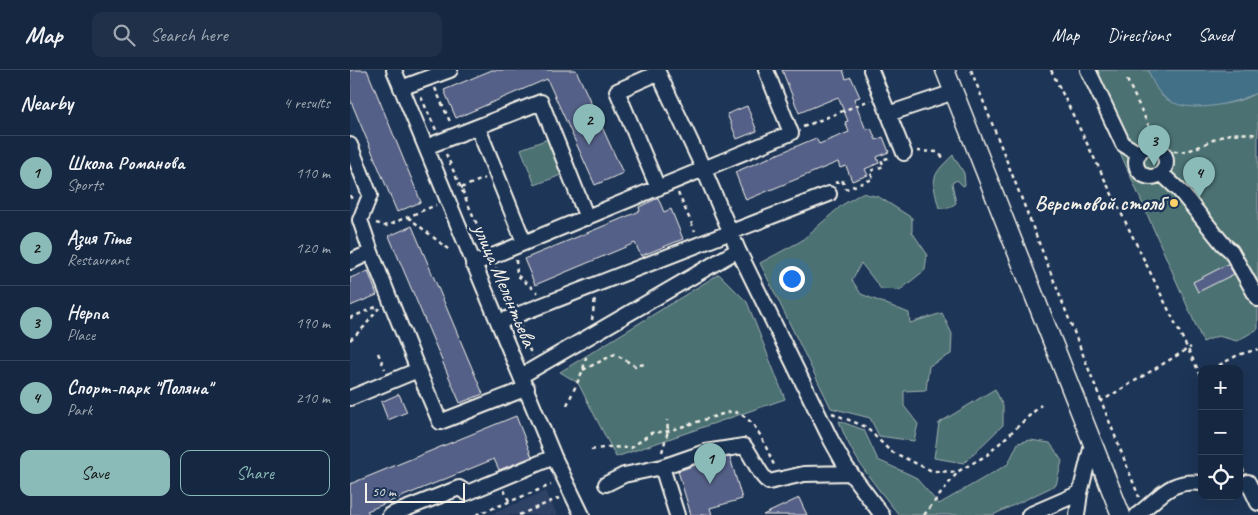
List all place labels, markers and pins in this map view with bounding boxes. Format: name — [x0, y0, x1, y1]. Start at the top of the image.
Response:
pin: 2 — [573, 104, 605, 145]
pin: 3 — [1138, 125, 1170, 166]
pin: 4 — [1183, 157, 1215, 198]
place label: Верстовой столб — [1035, 190, 1169, 216]
marker: Верстовой столб — [1168, 197, 1180, 209]
pin: 1 — [694, 443, 726, 484]

